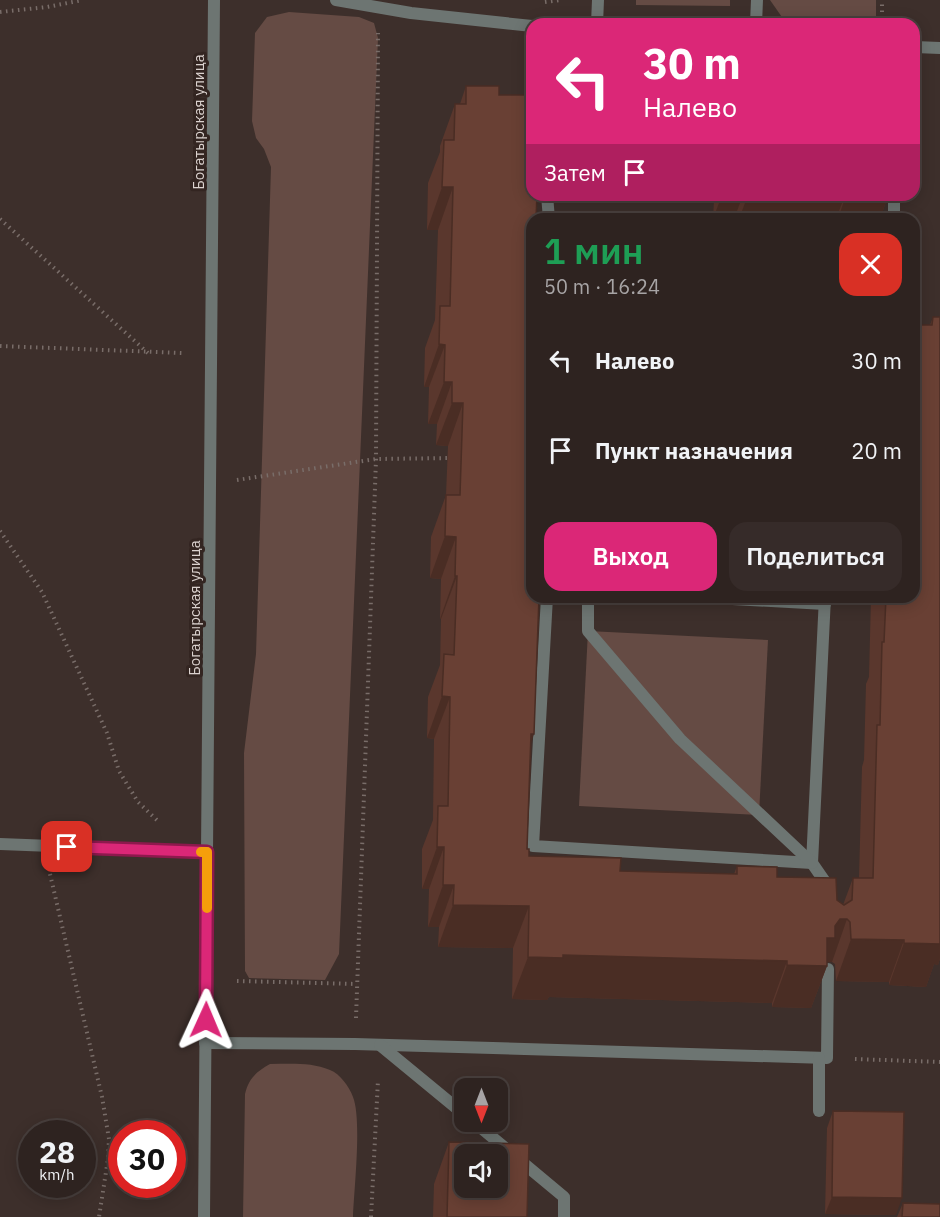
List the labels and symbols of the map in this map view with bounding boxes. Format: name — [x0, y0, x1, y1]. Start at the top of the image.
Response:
street label: Богатырская улица — [189, 54, 208, 190]
street label: Богатырская улица — [185, 540, 204, 676]
pin — [41, 821, 92, 872]
position arrow — [174, 988, 238, 1052]
north arrow — [454, 1078, 508, 1132]
speed limit sign: 30 — [108, 1120, 186, 1198]

